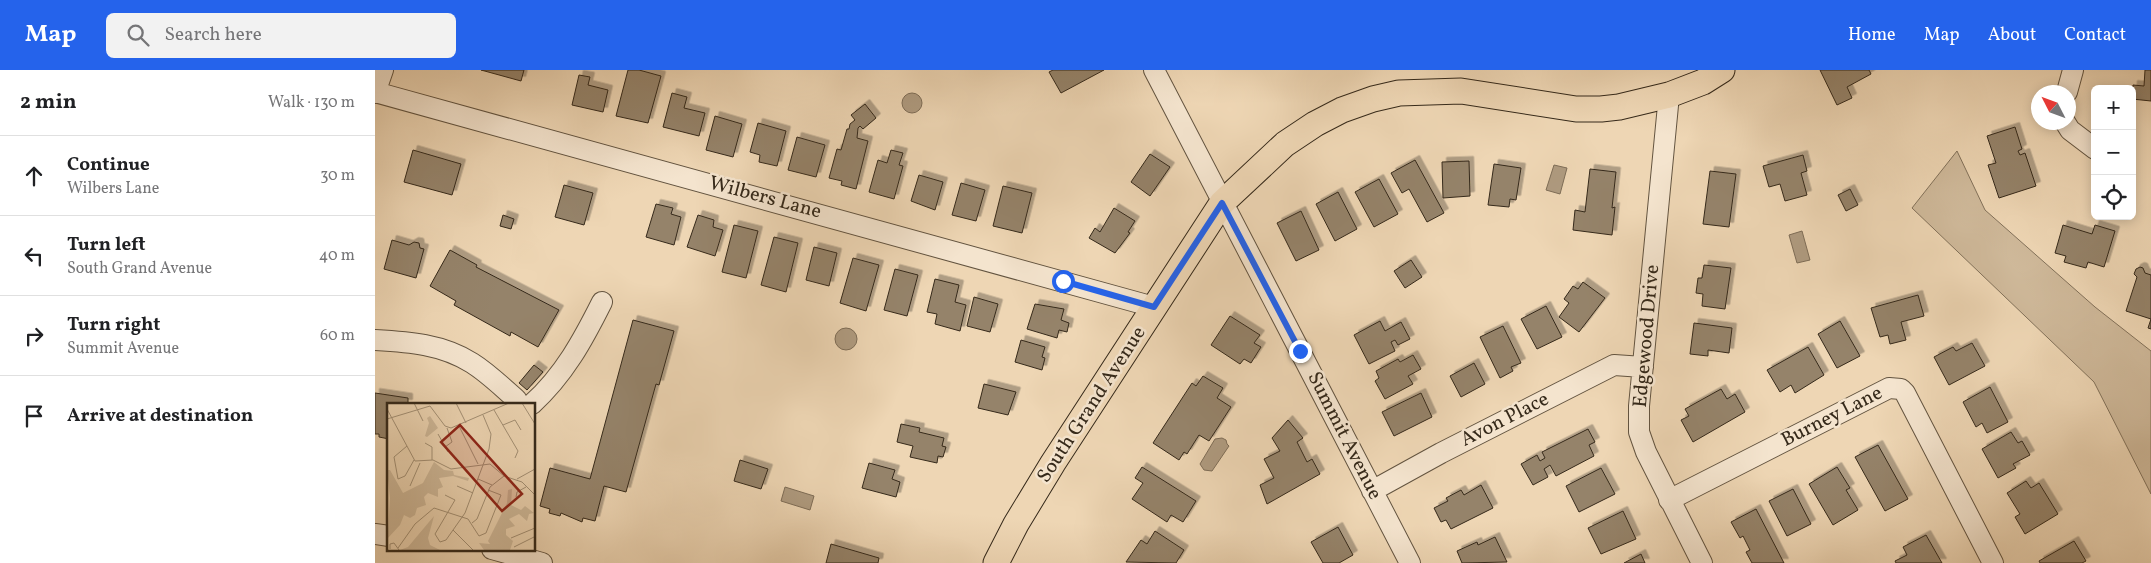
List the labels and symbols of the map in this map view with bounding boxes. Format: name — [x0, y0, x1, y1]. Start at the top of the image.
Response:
north arrow — [2031, 85, 2076, 130]
street label: Wilbers Lane — [706, 170, 824, 226]
street label: Edgewood Drive — [1627, 263, 1667, 409]
route start — [1052, 270, 1075, 293]
street label: South Grand Avenue — [1031, 321, 1153, 489]
route end — [1289, 340, 1312, 363]
street label: Summit Avenue — [1300, 367, 1388, 505]
street label: Burney Lane — [1777, 380, 1887, 454]
street label: Avon Place — [1456, 386, 1554, 454]
inset map — [387, 403, 535, 550]

